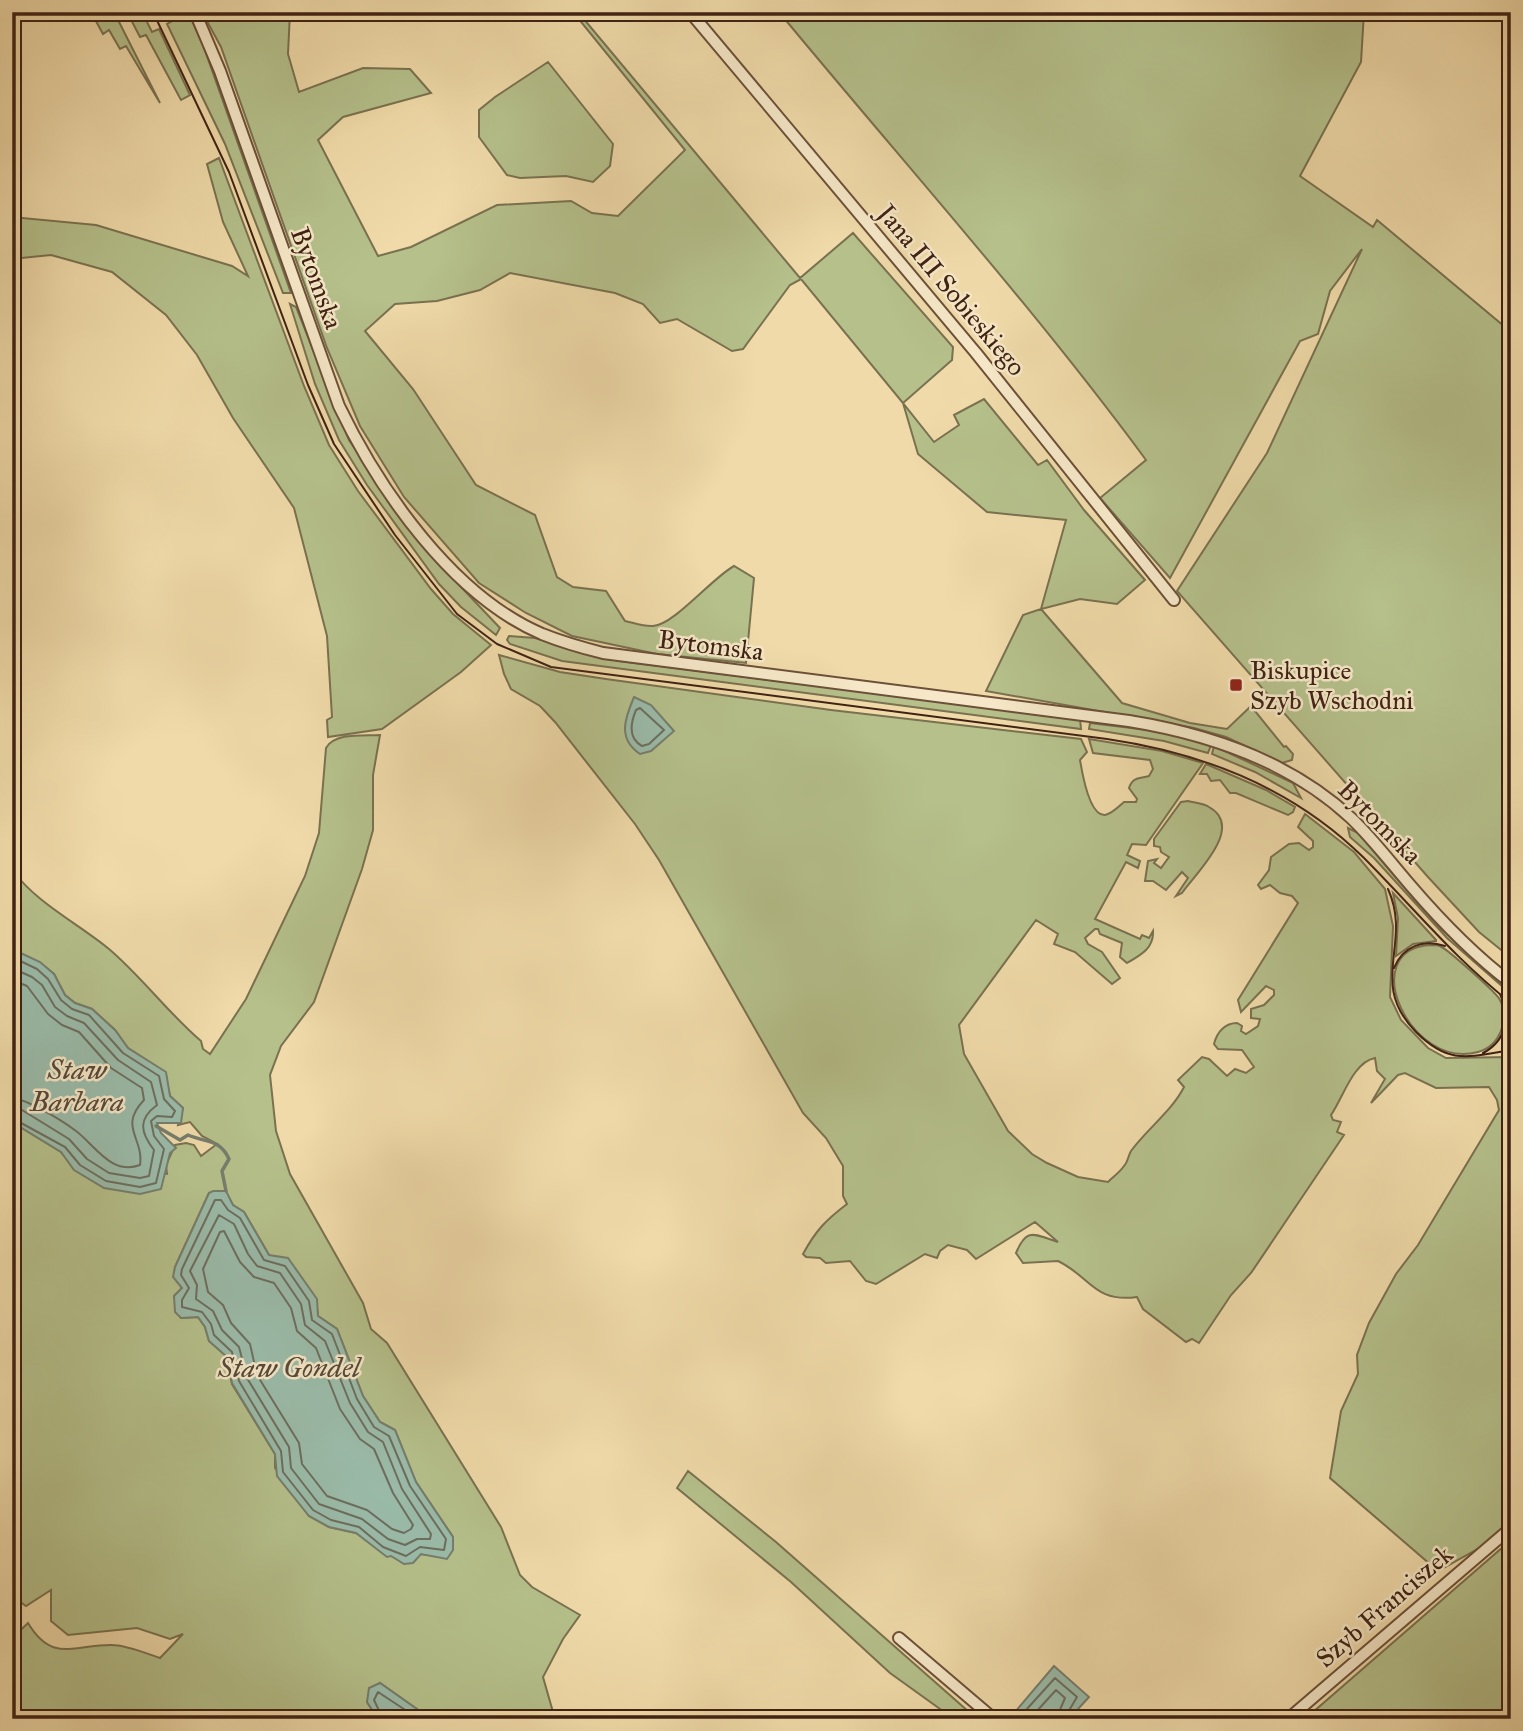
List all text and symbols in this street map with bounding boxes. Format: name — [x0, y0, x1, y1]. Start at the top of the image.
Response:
street label: Jana III Sobieskiego — [869, 195, 1033, 382]
street label: Bytomska — [284, 223, 350, 333]
street label: Bytomska — [656, 623, 766, 667]
place label: Biskupice Szyb Wschodni — [1250, 654, 1413, 716]
marker: Biskupice Szyb Wschodni — [1228, 677, 1244, 693]
street label: Bytomska — [1331, 773, 1429, 871]
water label: Staw Barbara — [28, 1052, 124, 1119]
water label: Staw Gondel — [217, 1350, 363, 1385]
street label: Szyb Franciszek — [1309, 1537, 1460, 1674]

